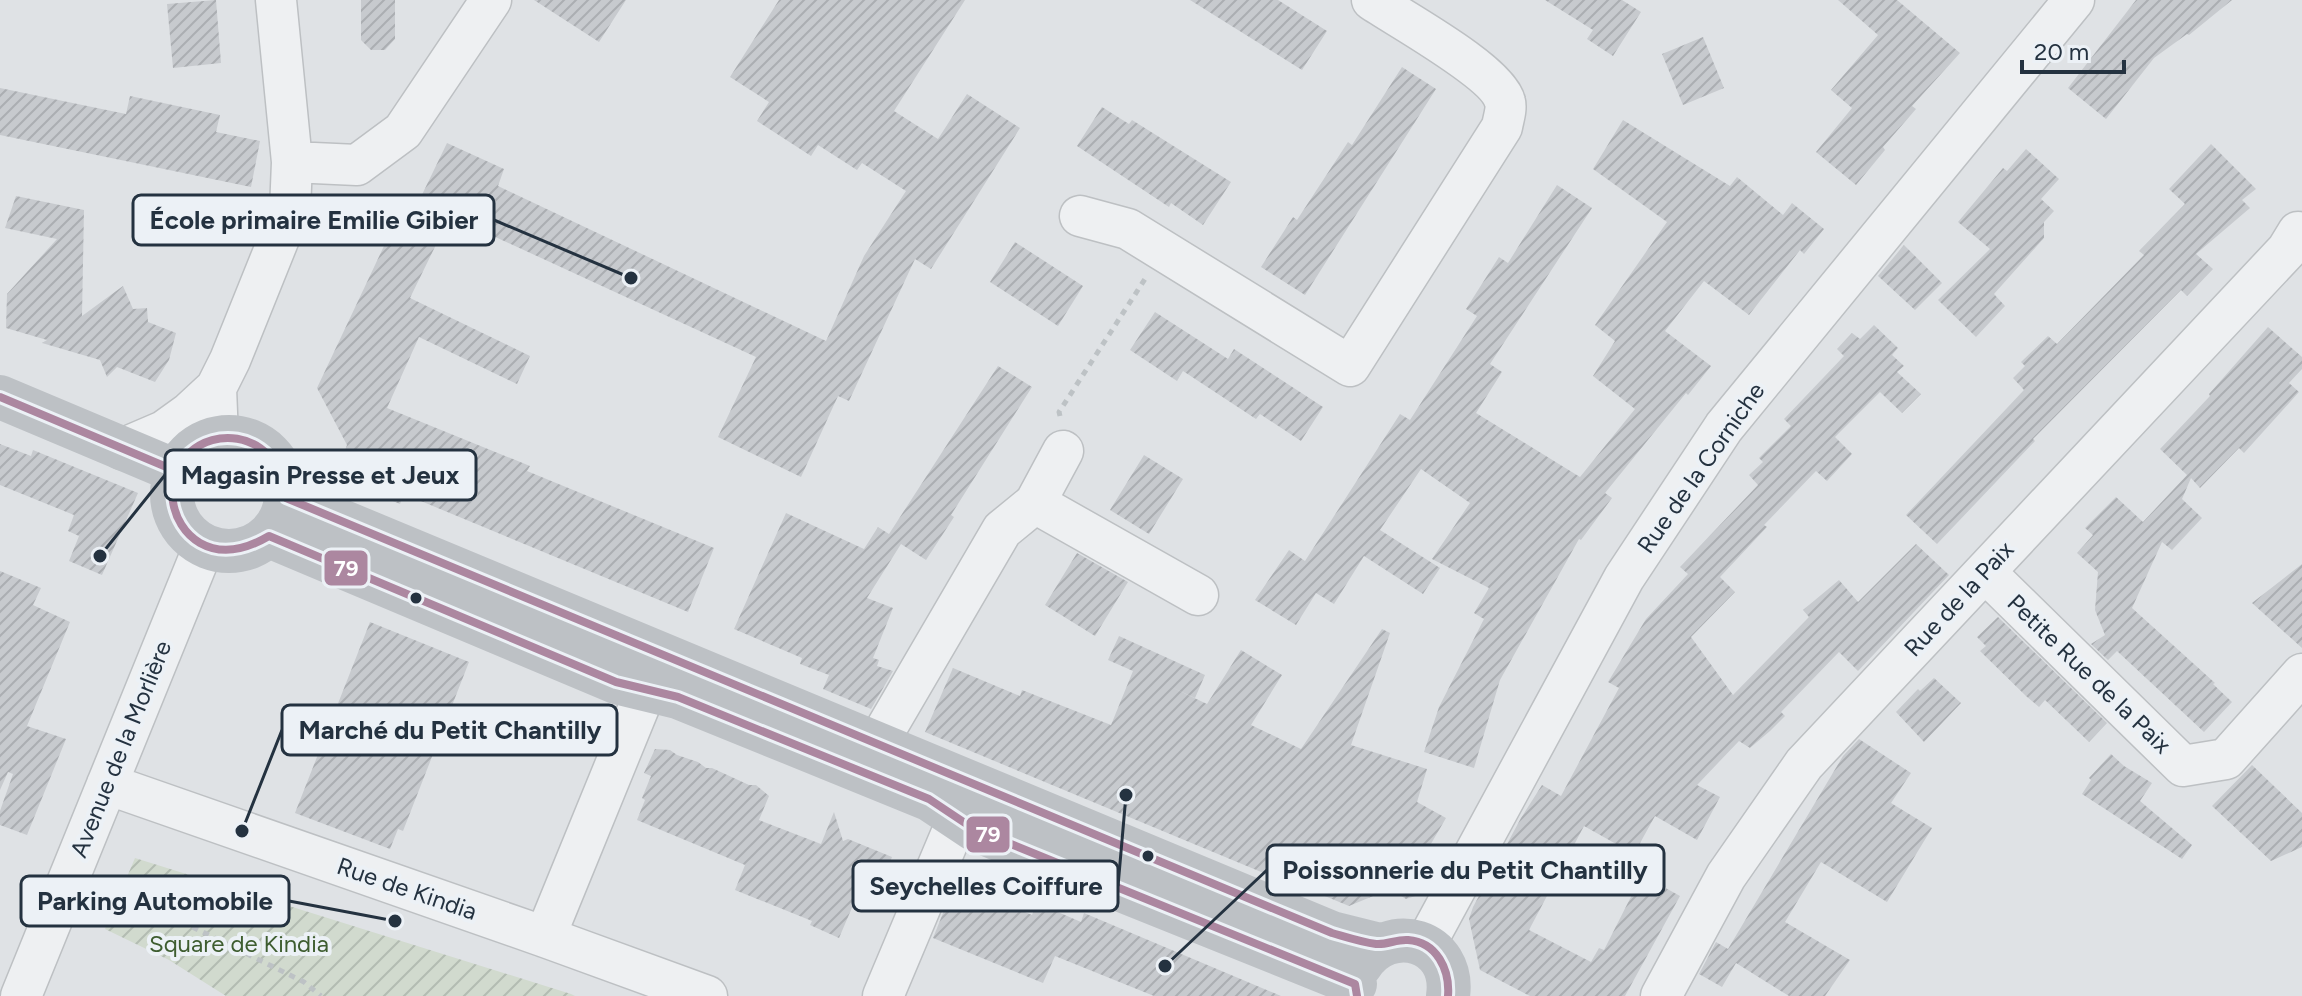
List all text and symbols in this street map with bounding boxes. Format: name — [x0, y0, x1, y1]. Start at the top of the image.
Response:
scale bar — [2022, 24, 2124, 74]
text: 20 m — [2034, 37, 2089, 66]
callout: École primaire Emilie Gibier — [133, 195, 494, 245]
text: École primaire Emilie Gibier — [150, 204, 479, 236]
street label: Rue de la Corniche — [1631, 377, 1770, 559]
callout: Magasin Presse et Jeux — [165, 450, 476, 500]
text: Magasin Presse et Jeux — [181, 459, 459, 491]
street label: Rue de la Paix — [1898, 535, 2020, 662]
line badge: 79 — [323, 549, 369, 587]
text: 79 — [334, 555, 359, 582]
street label: Petite Rue de la Paix — [2001, 588, 2178, 760]
unlabelled marker — [408, 590, 424, 606]
street label: Avenue de la Morlière — [64, 636, 177, 861]
callout: Marché du Petit Chantilly — [282, 705, 617, 755]
text: Marché du Petit Chantilly — [298, 714, 602, 746]
line badge: 79 — [965, 815, 1011, 854]
text: 79 — [976, 821, 1001, 848]
callout: Poissonnerie du Petit Chantilly — [1267, 845, 1664, 895]
unlabelled marker — [1140, 848, 1156, 864]
street label: Rue de Kindia — [333, 851, 481, 926]
text: Poissonnerie du Petit Chantilly — [1282, 854, 1648, 886]
callout: Seychelles Coiffure — [853, 861, 1118, 911]
text: Seychelles Coiffure — [869, 870, 1103, 902]
callout: Parking Automobile — [21, 876, 289, 926]
text: Parking Automobile — [37, 885, 273, 917]
park label: Square de Kindia — [149, 929, 329, 958]

